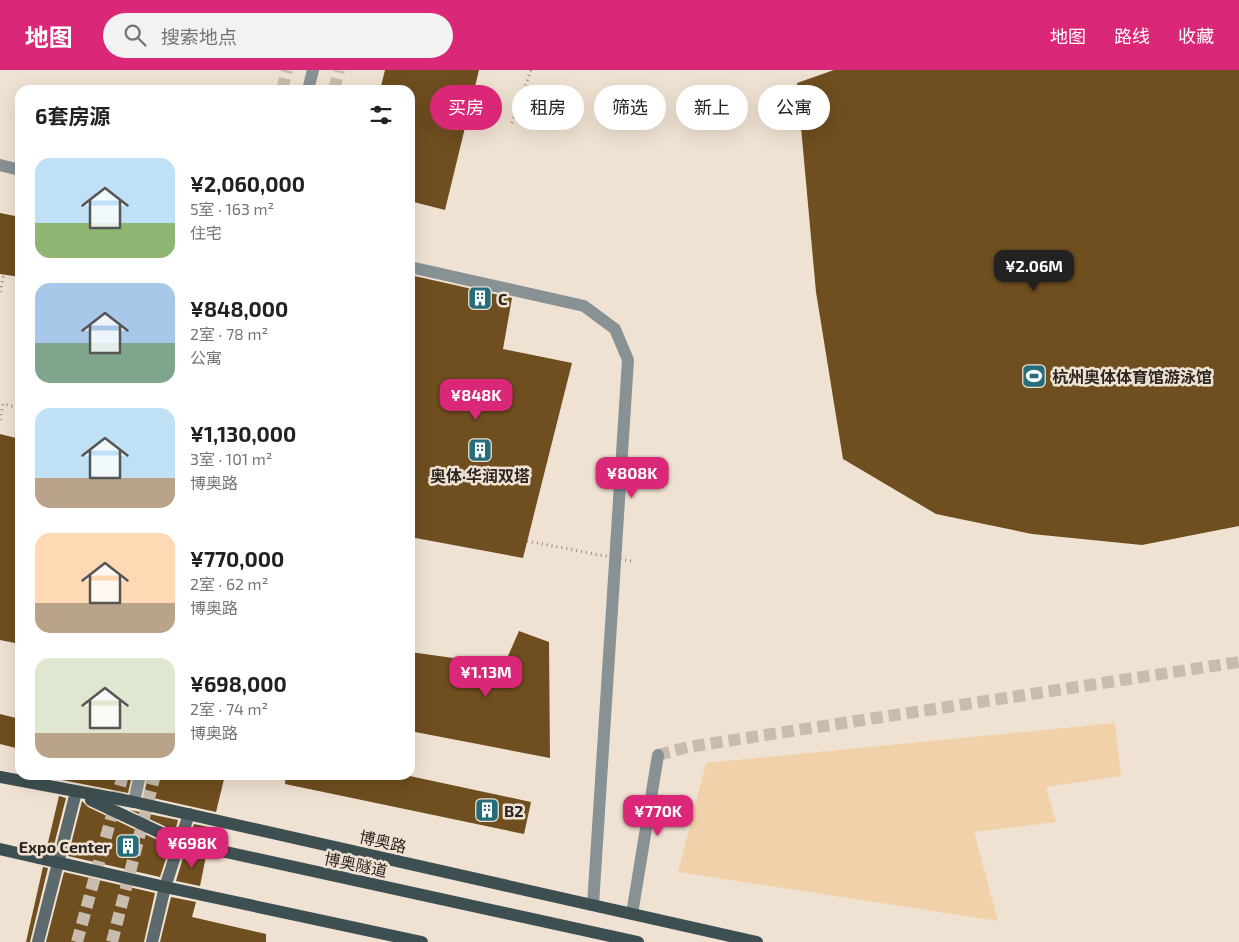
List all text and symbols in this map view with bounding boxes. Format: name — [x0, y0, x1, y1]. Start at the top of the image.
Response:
search box — [103, 13, 453, 58]
icon: search — [121, 21, 149, 49]
text: 地图 — [25, 22, 73, 51]
text: 搜索地点 — [161, 25, 237, 48]
text: 地图 — [1050, 25, 1086, 47]
text: 路线 — [1114, 25, 1150, 47]
text: 收藏 — [1178, 25, 1214, 47]
chip: 买房 — [430, 85, 502, 130]
chip: 租房 — [512, 85, 584, 130]
chip: 筛选 — [594, 85, 666, 130]
chip: 新上 — [676, 85, 748, 130]
chip: 公寓 — [758, 85, 830, 130]
icon: filters — [367, 101, 395, 129]
text: 6套房源 — [35, 103, 110, 128]
text: ¥2,060,000 — [190, 171, 305, 196]
icon: home — [75, 178, 135, 238]
text: 5室 · 163 m² — [190, 199, 274, 218]
text: 住宅 — [190, 223, 222, 242]
pin: ¥2.06M — [993, 250, 1075, 292]
text: ¥2.06M — [1005, 256, 1063, 275]
building icon: C — [467, 285, 493, 311]
place label: C — [498, 289, 507, 308]
text: ¥848,000 — [190, 296, 288, 321]
icon: home — [75, 303, 135, 363]
text: 2室 · 78 m² — [190, 324, 268, 343]
text: 公寓 — [190, 348, 222, 367]
sports icon: 杭州奥体体育馆游泳馆 — [1021, 363, 1047, 389]
place label: 杭州奥体体育馆游泳馆 — [1052, 367, 1212, 386]
pin: ¥848K — [441, 378, 511, 421]
text: ¥848K — [451, 385, 501, 404]
text: ¥1,130,000 — [190, 421, 296, 446]
icon: home — [75, 428, 135, 488]
building icon: 奥体·华润双塔 — [467, 437, 493, 463]
text: 3室 · 101 m² — [190, 449, 272, 468]
pin: ¥808K — [597, 456, 667, 499]
text: ¥808K — [607, 463, 657, 482]
place label: 奥体·华润双塔 — [430, 466, 530, 485]
text: 博奥路 — [190, 473, 238, 492]
text: ¥770,000 — [190, 546, 284, 571]
icon: home — [75, 553, 135, 613]
text: 2室 · 62 m² — [190, 574, 268, 593]
text: 博奥路 — [190, 598, 238, 617]
pin: ¥1.13M — [445, 656, 527, 698]
text: ¥1.13M — [460, 662, 512, 681]
text: ¥698,000 — [190, 671, 287, 696]
icon: home — [75, 678, 135, 738]
text: 2室 · 74 m² — [190, 699, 268, 718]
text: 博奥路 — [190, 723, 238, 742]
pin: ¥770K — [623, 794, 693, 837]
building icon: B2 — [474, 797, 500, 823]
place label: B2 — [504, 801, 524, 820]
text: ¥770K — [634, 801, 682, 820]
pin: ¥698K — [157, 826, 227, 869]
street label: 博奥路 — [357, 826, 409, 856]
building icon: Expo Center — [115, 833, 141, 859]
text: ¥698K — [167, 833, 217, 852]
place label: Expo Center — [19, 837, 110, 856]
street label: 博奥隧道 — [323, 848, 389, 880]

